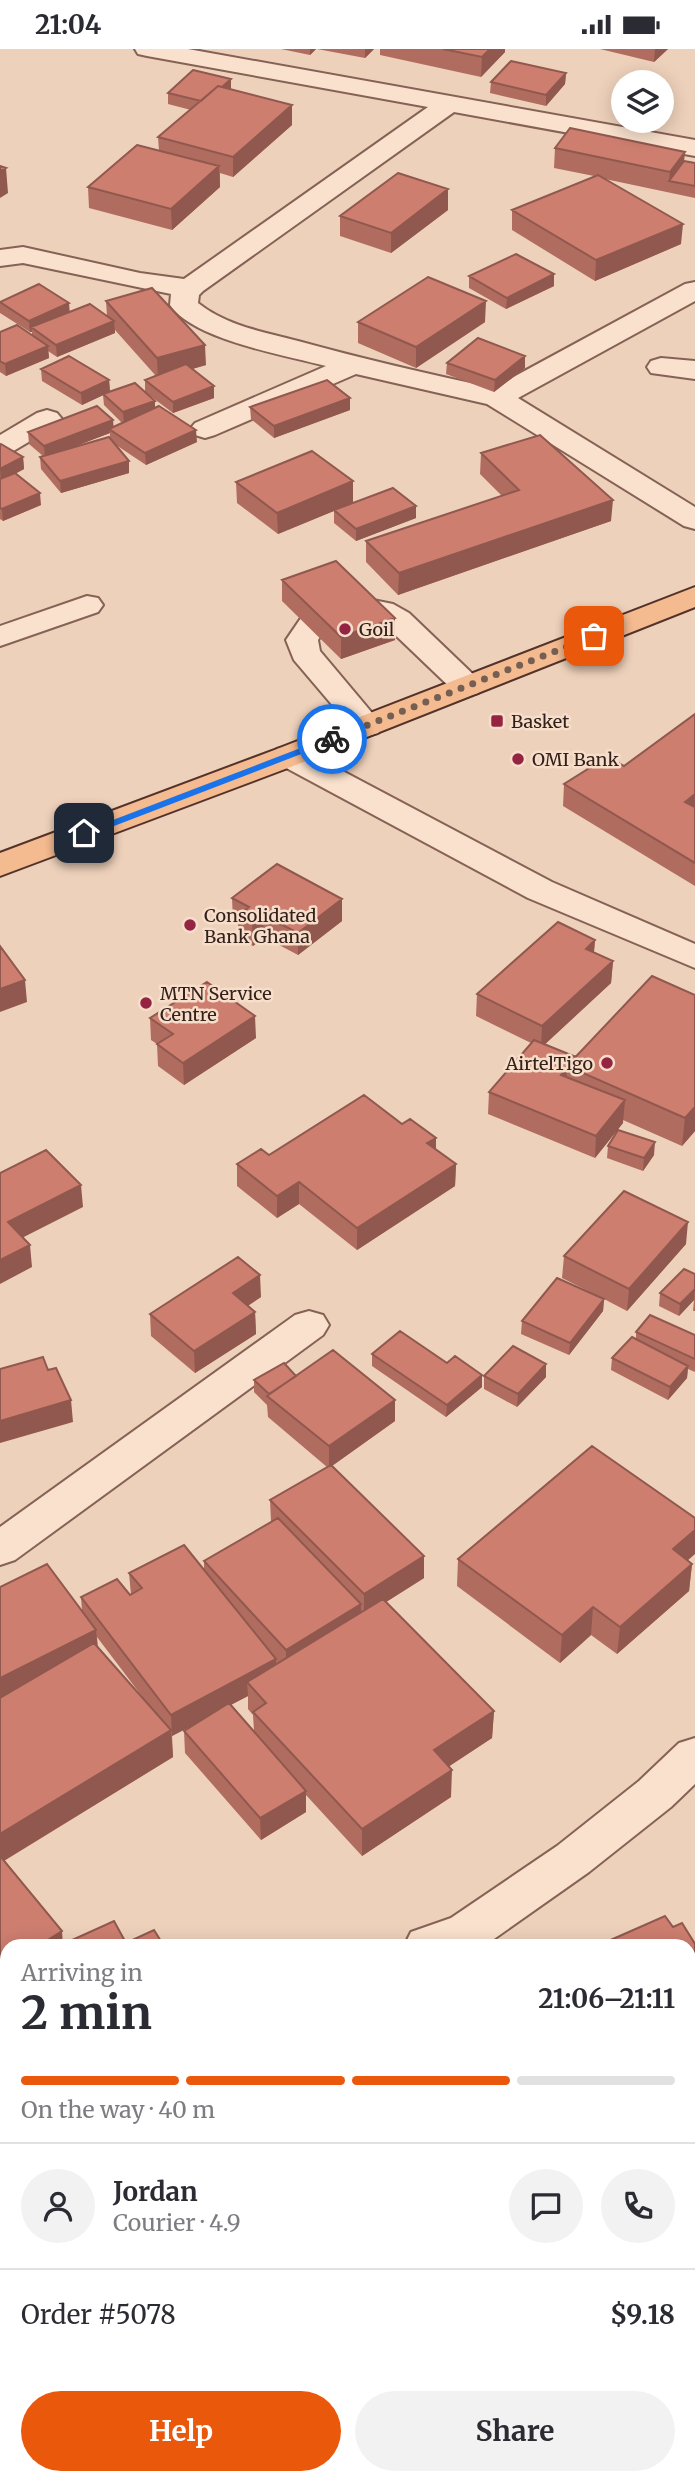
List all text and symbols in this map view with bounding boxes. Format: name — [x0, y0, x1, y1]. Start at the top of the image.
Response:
text: 21:04 — [35, 8, 101, 41]
map controls — [611, 70, 674, 133]
button: layers — [611, 70, 674, 133]
pin — [564, 606, 624, 666]
icon: bag — [575, 617, 613, 655]
place label: Goil — [359, 618, 395, 641]
marker: Goil — [337, 621, 353, 637]
courier — [297, 704, 367, 774]
place label: Basket — [511, 710, 569, 733]
marker: Basket — [489, 713, 505, 729]
icon: bike — [313, 720, 351, 758]
place label: OMI Bank — [532, 748, 620, 771]
marker: OMI Bank — [510, 751, 526, 767]
pin — [54, 803, 114, 863]
icon: home — [65, 814, 103, 852]
place label: Consolidated Bank Ghana — [204, 904, 316, 948]
marker: Consolidated Bank Ghana — [182, 917, 198, 933]
place label: MTN Service Centre — [160, 982, 272, 1026]
marker: MTN Service Centre — [138, 995, 154, 1011]
place label: AirtelTigo — [505, 1052, 593, 1075]
marker: AirtelTigo — [599, 1055, 615, 1071]
text: Arriving in — [21, 1958, 143, 1987]
text: 21:06–21:11 — [538, 1982, 675, 2015]
text: 2 min — [21, 1984, 152, 2042]
text: On the way · 40 m — [21, 2095, 215, 2124]
button: person — [21, 2169, 95, 2243]
button: chat — [509, 2169, 583, 2243]
button: phone — [601, 2169, 675, 2243]
text: Jordan — [113, 2175, 198, 2208]
text: Courier · 4.9 — [113, 2208, 241, 2237]
text: Order #5078 — [21, 2298, 176, 2331]
text: $9.18 — [610, 2298, 675, 2331]
button: Help — [21, 2391, 341, 2471]
button: Share — [355, 2391, 675, 2471]

